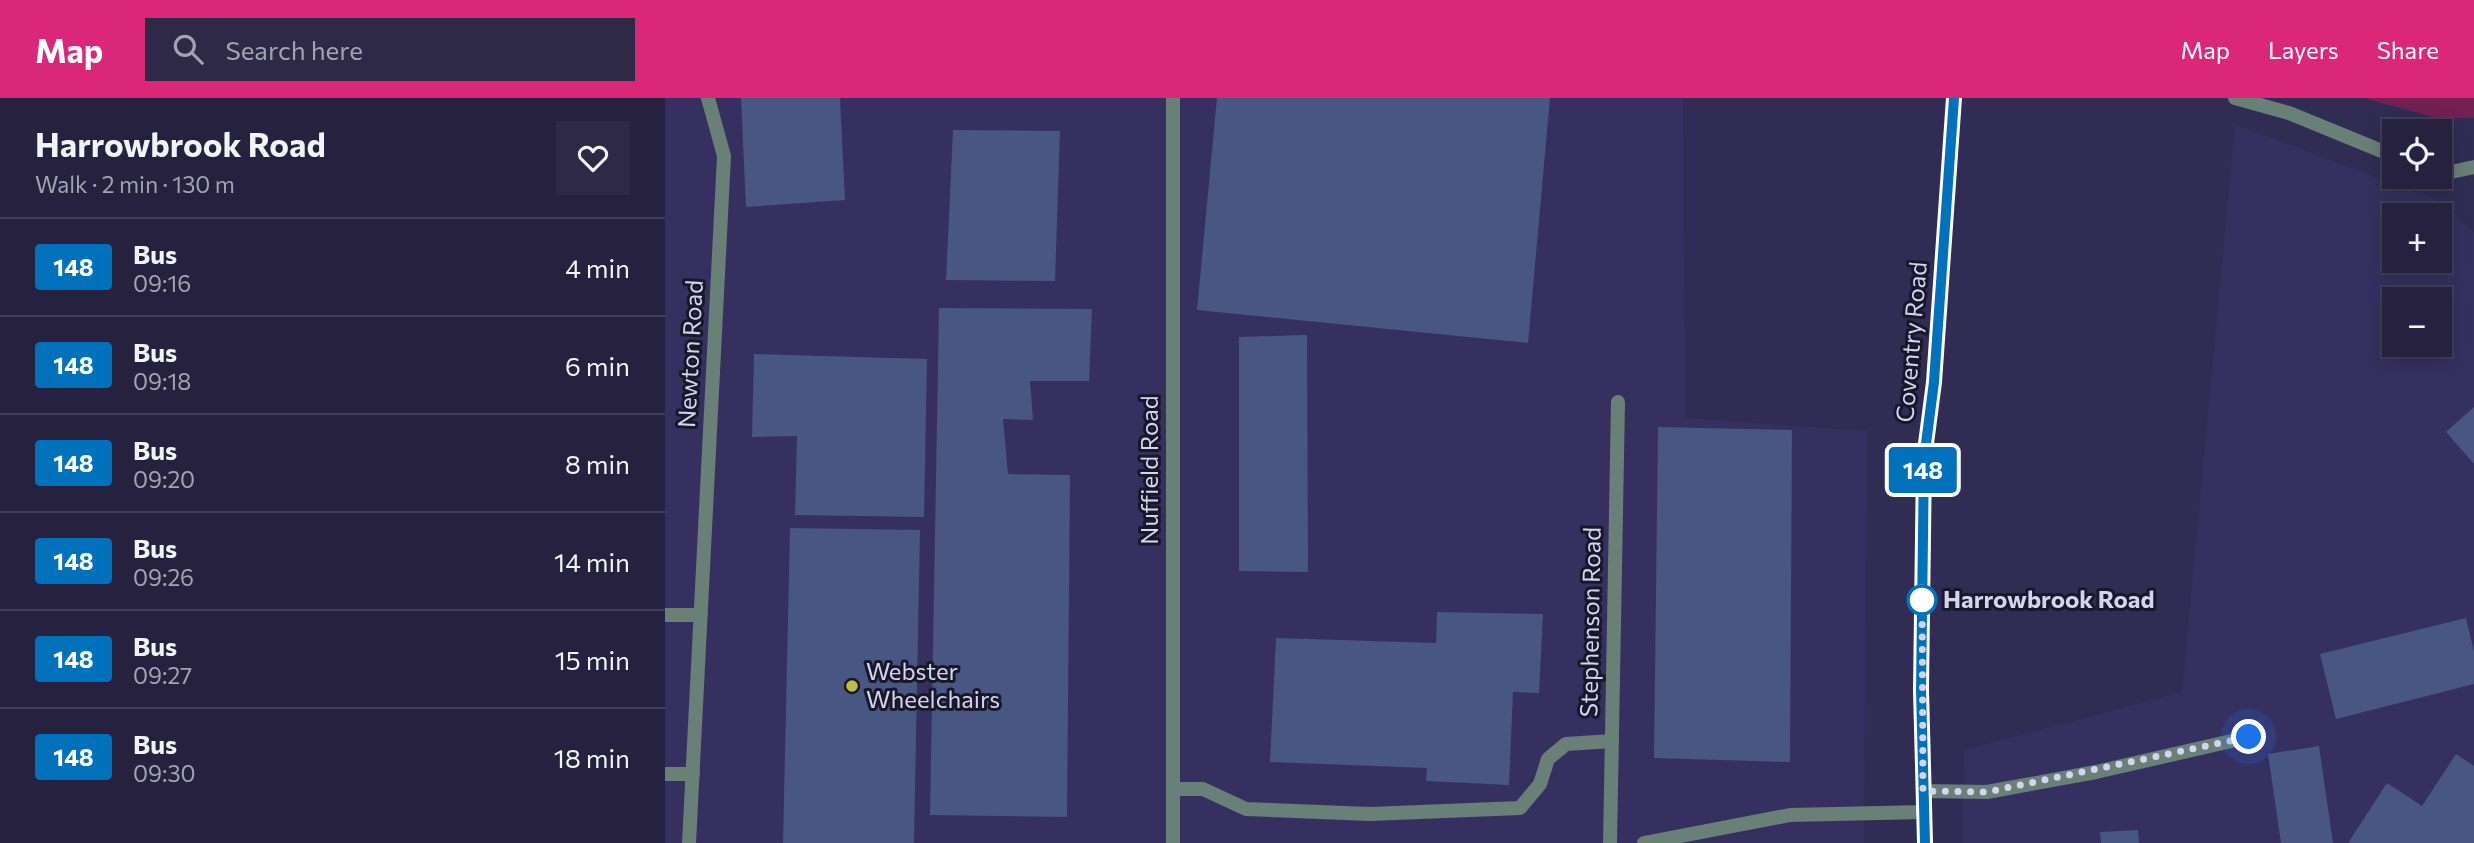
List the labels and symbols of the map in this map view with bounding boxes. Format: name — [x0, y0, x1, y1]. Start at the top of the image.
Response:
street label: Coventry Road — [1889, 260, 1932, 423]
street label: Newton Road — [671, 279, 708, 429]
street label: Nuffield Road — [1134, 395, 1163, 545]
line badge: 148 — [1883, 447, 1963, 493]
street label: Stephenson Road — [1573, 527, 1606, 717]
place label: Harrowbrook Road — [1943, 584, 2154, 613]
marker: Harrowbrook Road — [1907, 585, 1937, 615]
place label: Webster Wheelchairs — [866, 656, 1000, 713]
marker: Webster Wheelchairs — [844, 678, 860, 694]
your location — [2231, 719, 2266, 754]

